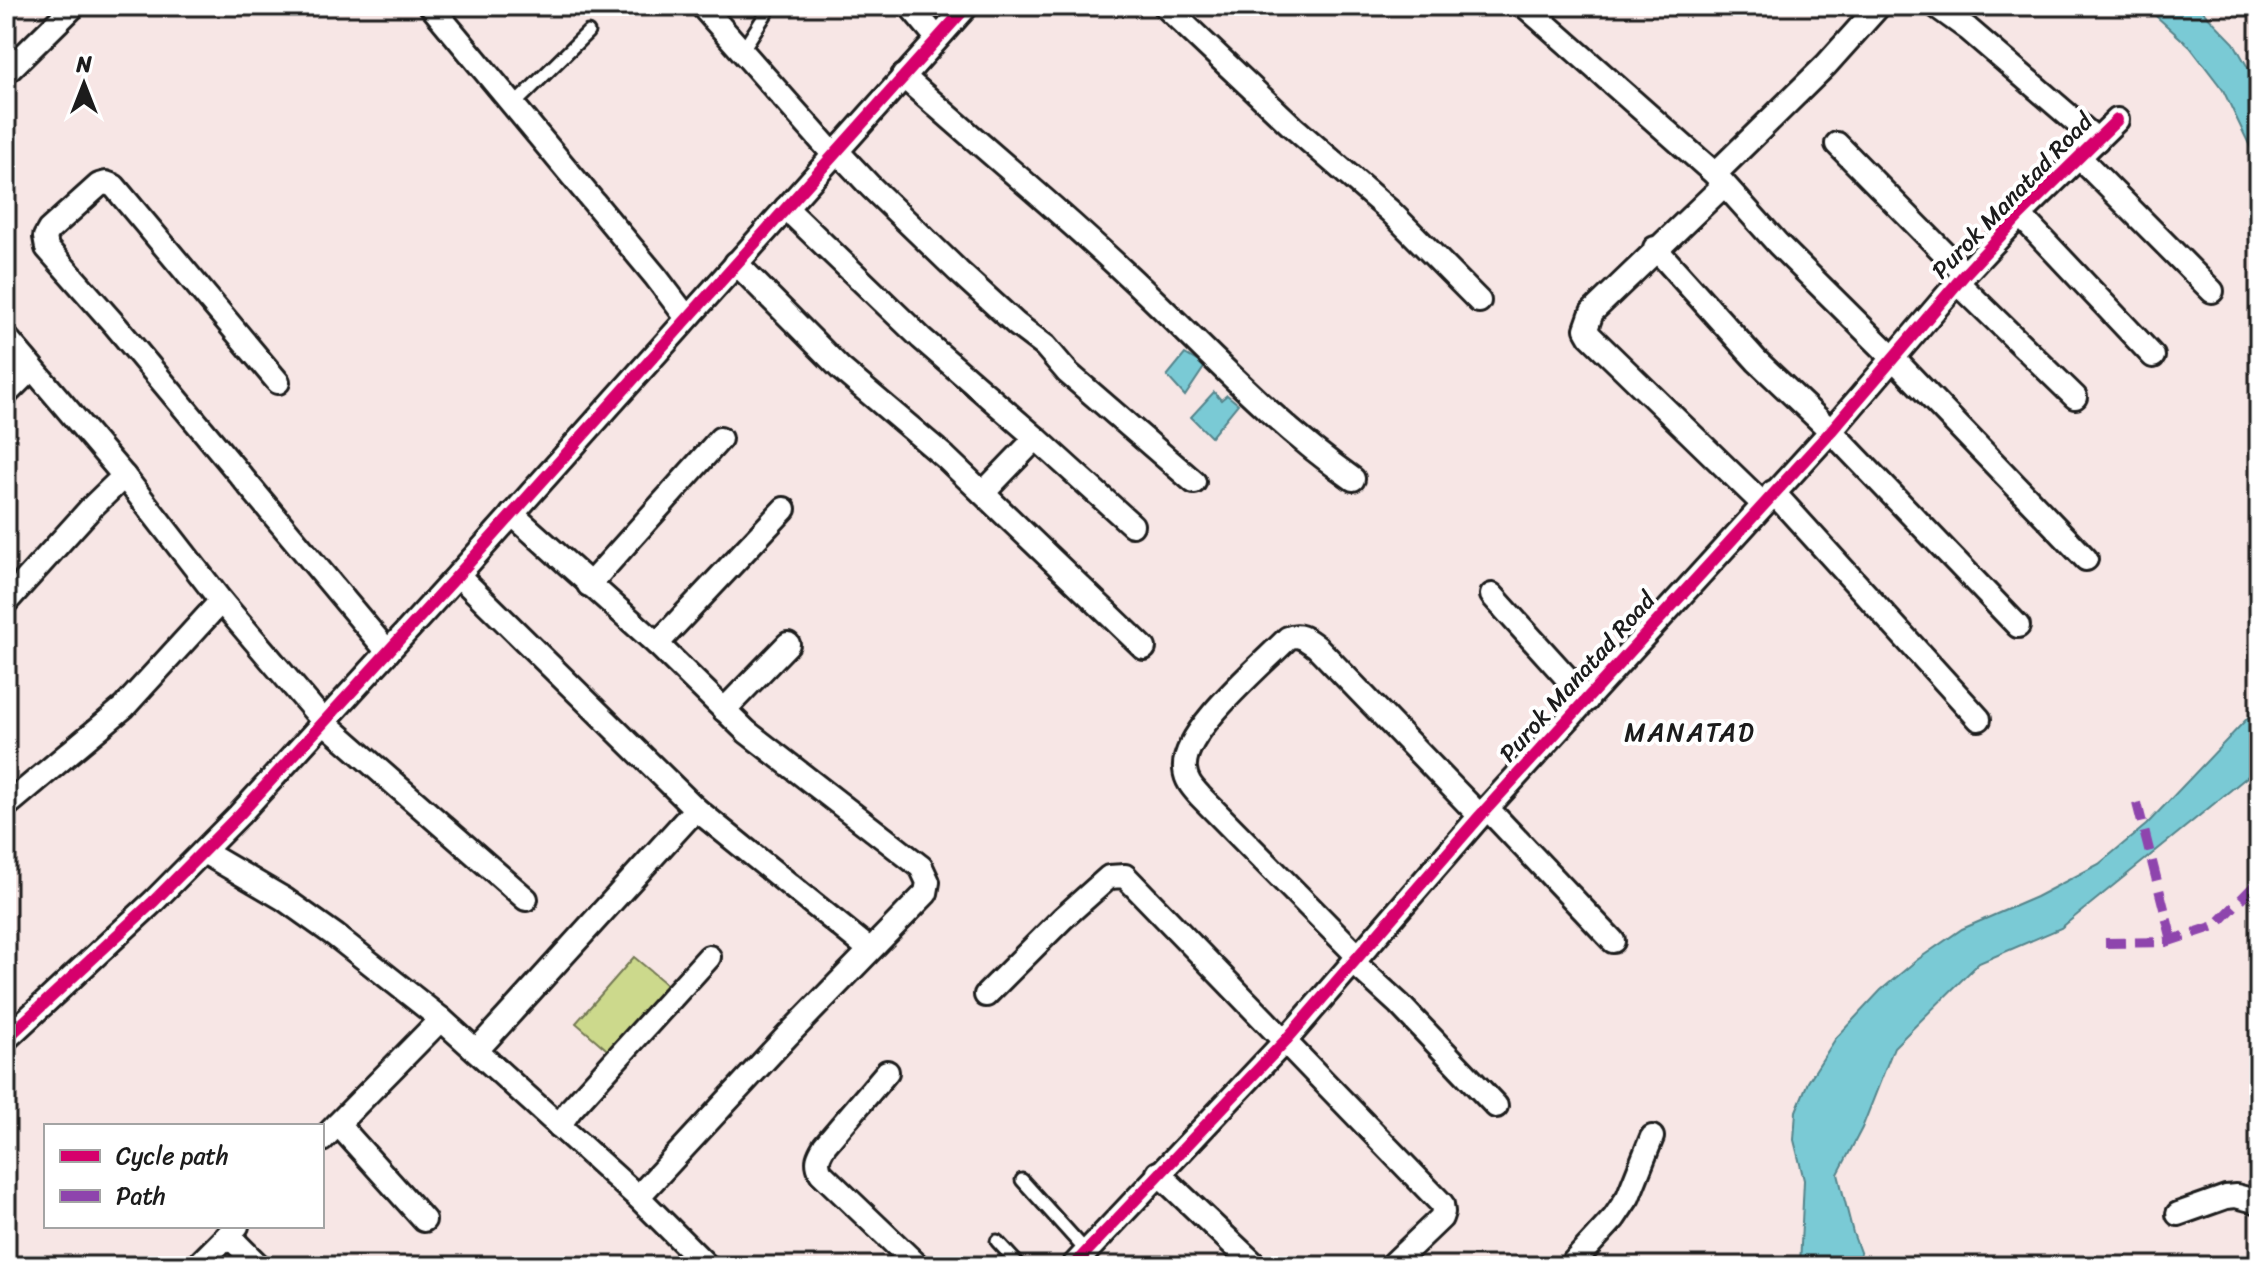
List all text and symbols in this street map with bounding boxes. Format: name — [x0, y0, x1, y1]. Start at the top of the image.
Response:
north arrow — [44, 44, 124, 124]
text: N — [75, 45, 92, 84]
street label: Purok Manatad Road — [1921, 102, 2104, 289]
street label: Purok Manatad Road — [1488, 581, 1667, 772]
district label: MANATAD — [1624, 709, 1756, 755]
legend — [44, 1124, 324, 1228]
text: Cycle path — [116, 1135, 229, 1177]
text: Path — [116, 1175, 166, 1217]

